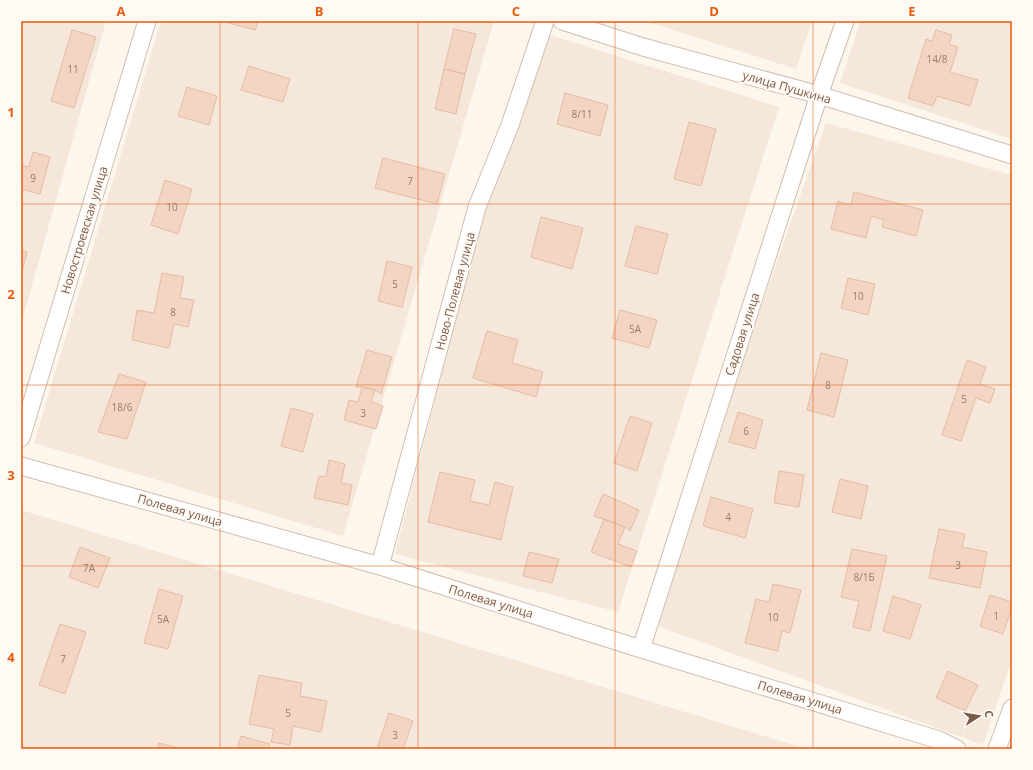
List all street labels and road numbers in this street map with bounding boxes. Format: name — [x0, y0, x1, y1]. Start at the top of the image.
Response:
street label: улица Пушкина — [741, 66, 833, 108]
street label: Новостроевская улица — [56, 164, 112, 296]
street label: Ново-Полевая улица — [431, 230, 479, 352]
street label: Садовая улица — [721, 290, 763, 378]
street label: Полевая улица — [136, 490, 224, 530]
street label: Полевая улица — [447, 580, 535, 622]
street label: Полевая улица — [756, 676, 844, 718]

